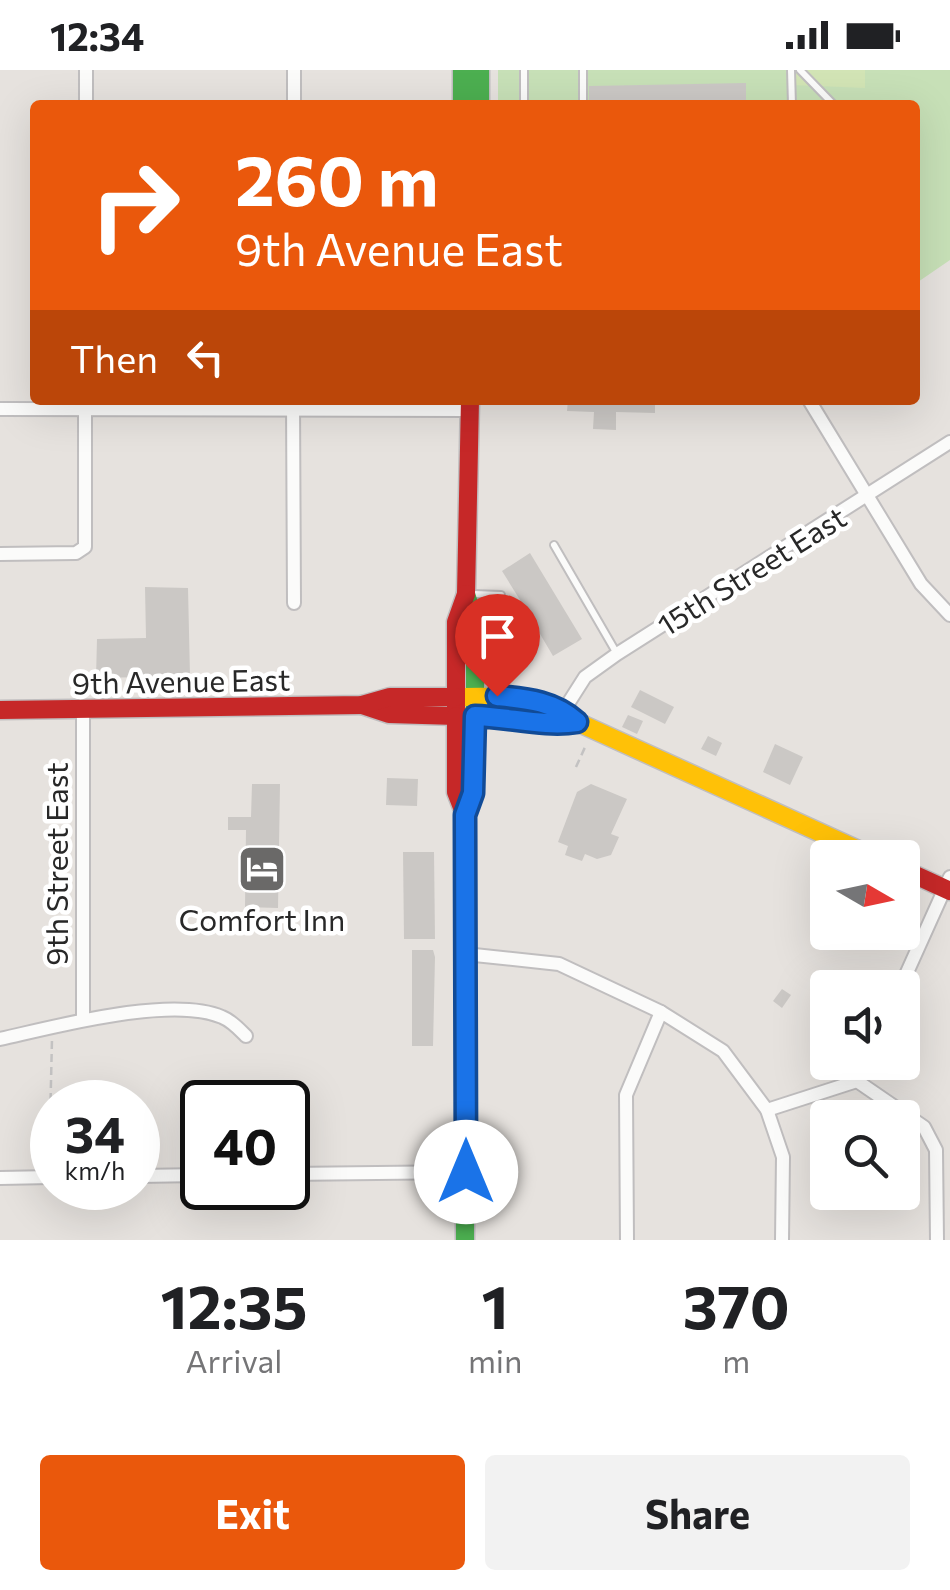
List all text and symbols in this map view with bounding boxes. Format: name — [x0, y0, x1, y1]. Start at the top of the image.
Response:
text: 12:34 — [50, 12, 144, 59]
text: 260 m — [235, 135, 439, 220]
icon: right — [70, 140, 200, 270]
text: 9th Avenue East — [235, 220, 563, 275]
icon: left — [178, 330, 233, 385]
text: Then — [70, 334, 158, 381]
street label: 15th Street East — [650, 497, 852, 643]
pin — [455, 594, 540, 697]
icon: arrive — [470, 609, 525, 664]
street label: 9th Avenue East — [71, 660, 291, 700]
street label: 9th Street East — [37, 762, 74, 966]
north arrow — [810, 840, 920, 950]
map controls — [810, 840, 920, 1210]
hotel icon: Comfort Inn — [236, 843, 288, 895]
place label: Comfort Inn — [179, 900, 345, 937]
button: sound — [810, 970, 920, 1080]
speed limit sign: 40 — [180, 1080, 310, 1210]
button: search — [810, 1100, 920, 1210]
text: 34 — [65, 1102, 125, 1163]
position arrow — [414, 1120, 518, 1224]
text: km/h — [65, 1155, 125, 1185]
text: 12:35 — [160, 1268, 307, 1341]
text: 1 — [482, 1268, 509, 1341]
text: 370 — [683, 1268, 790, 1341]
text: Arrival — [186, 1340, 282, 1380]
text: min — [468, 1340, 522, 1380]
text: m — [722, 1340, 750, 1380]
button: Exit — [40, 1455, 465, 1570]
button: Share — [485, 1455, 910, 1570]

